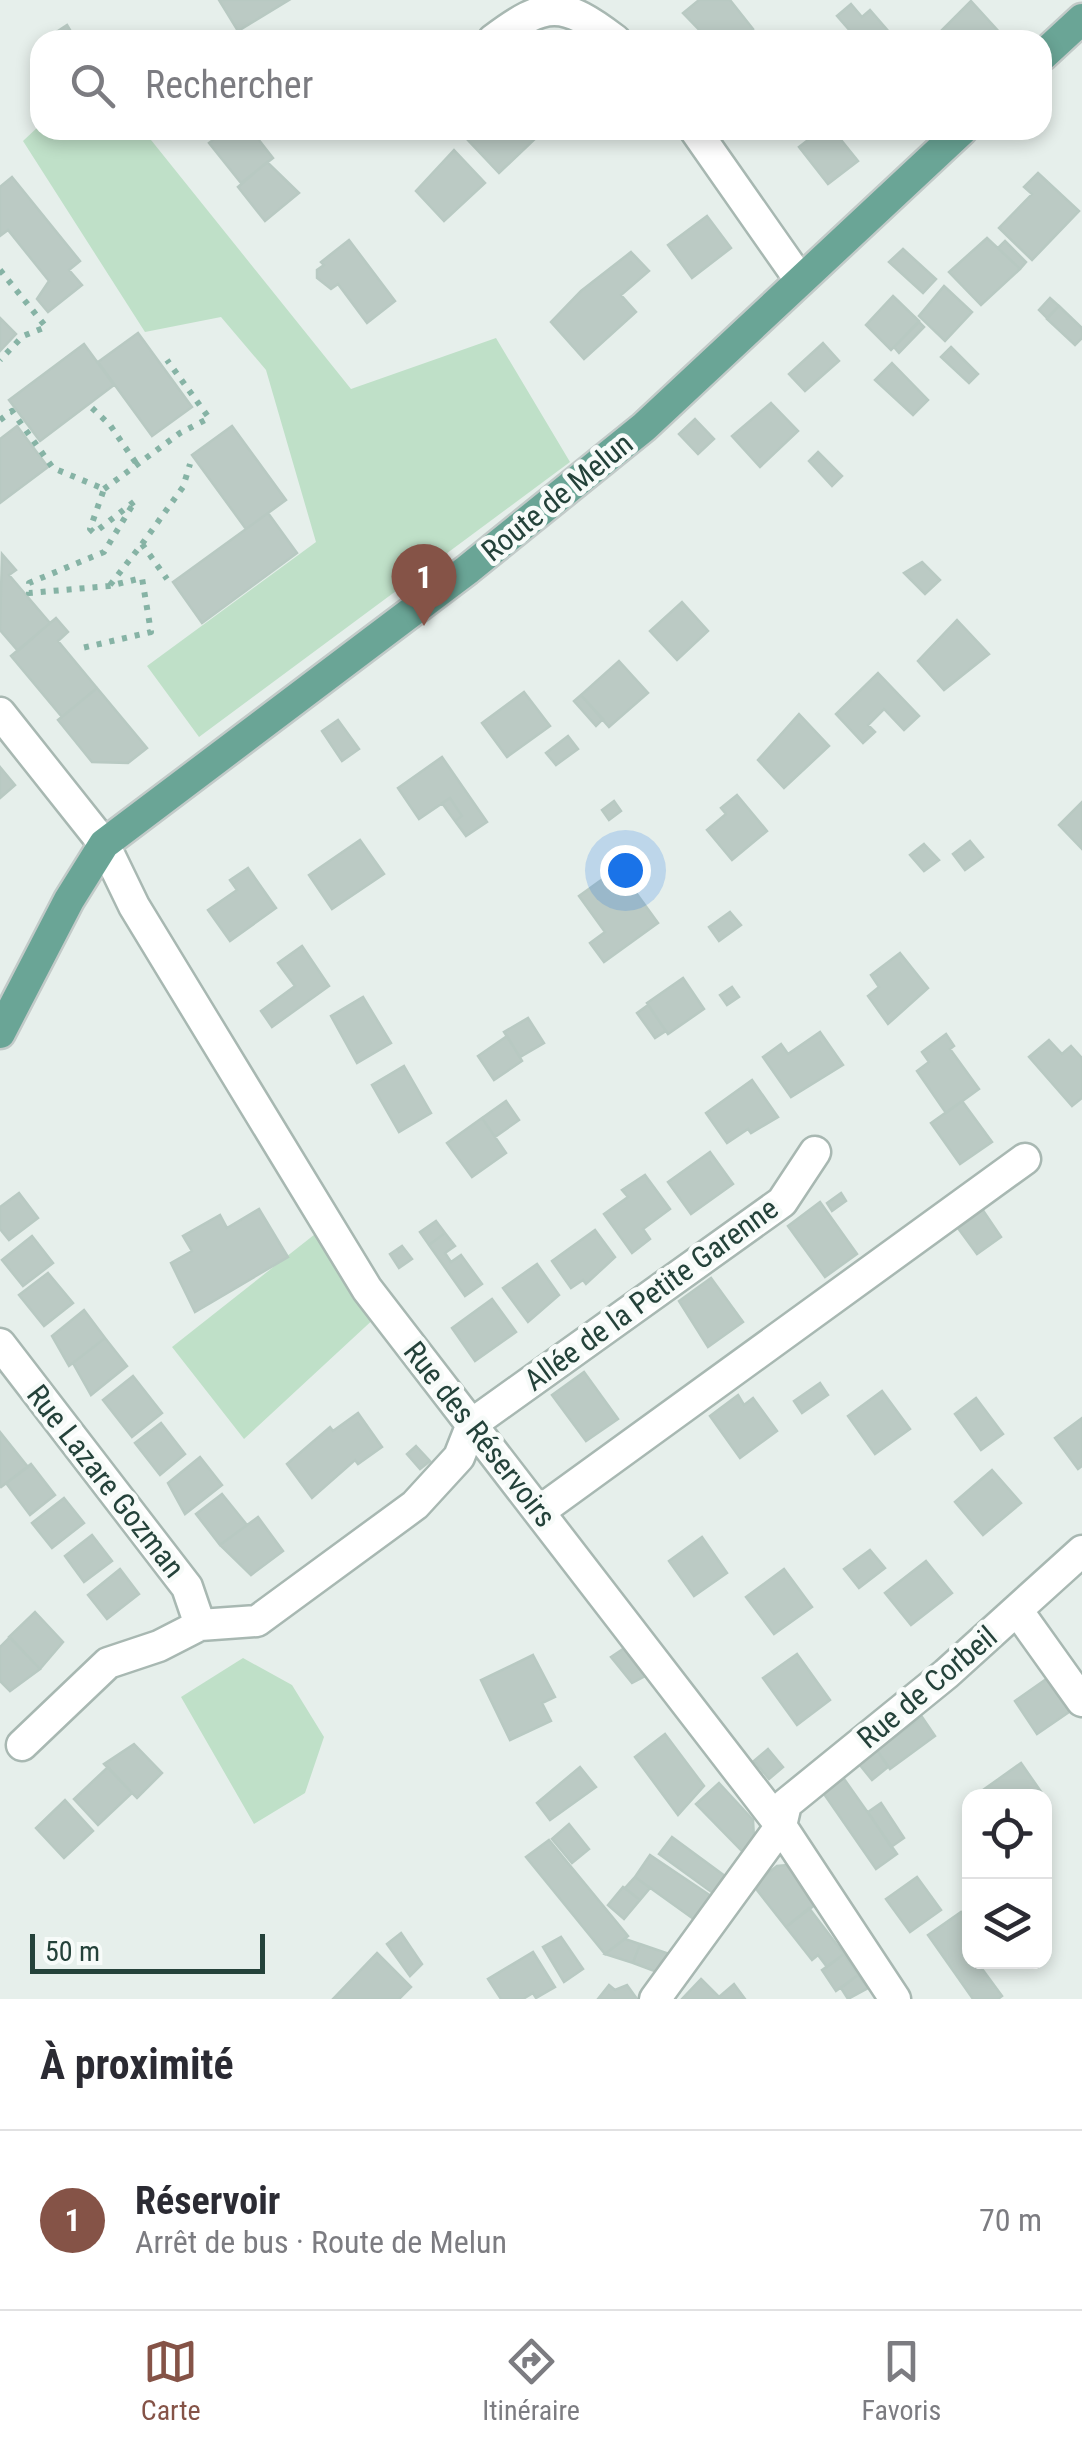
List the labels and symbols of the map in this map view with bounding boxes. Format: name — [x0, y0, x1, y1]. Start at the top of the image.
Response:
street label: Route de Melun — [475, 426, 639, 568]
pin: 1 — [392, 544, 456, 626]
your location — [600, 845, 651, 896]
street label: Allée de la Petite Garenne — [518, 1190, 784, 1398]
street label: Rue des Réservoirs — [397, 1334, 563, 1534]
street label: Rue Lazare Gozman — [20, 1378, 192, 1584]
street label: Rue de Corbeil — [850, 1619, 1004, 1755]
scale bar — [30, 1929, 265, 1974]

